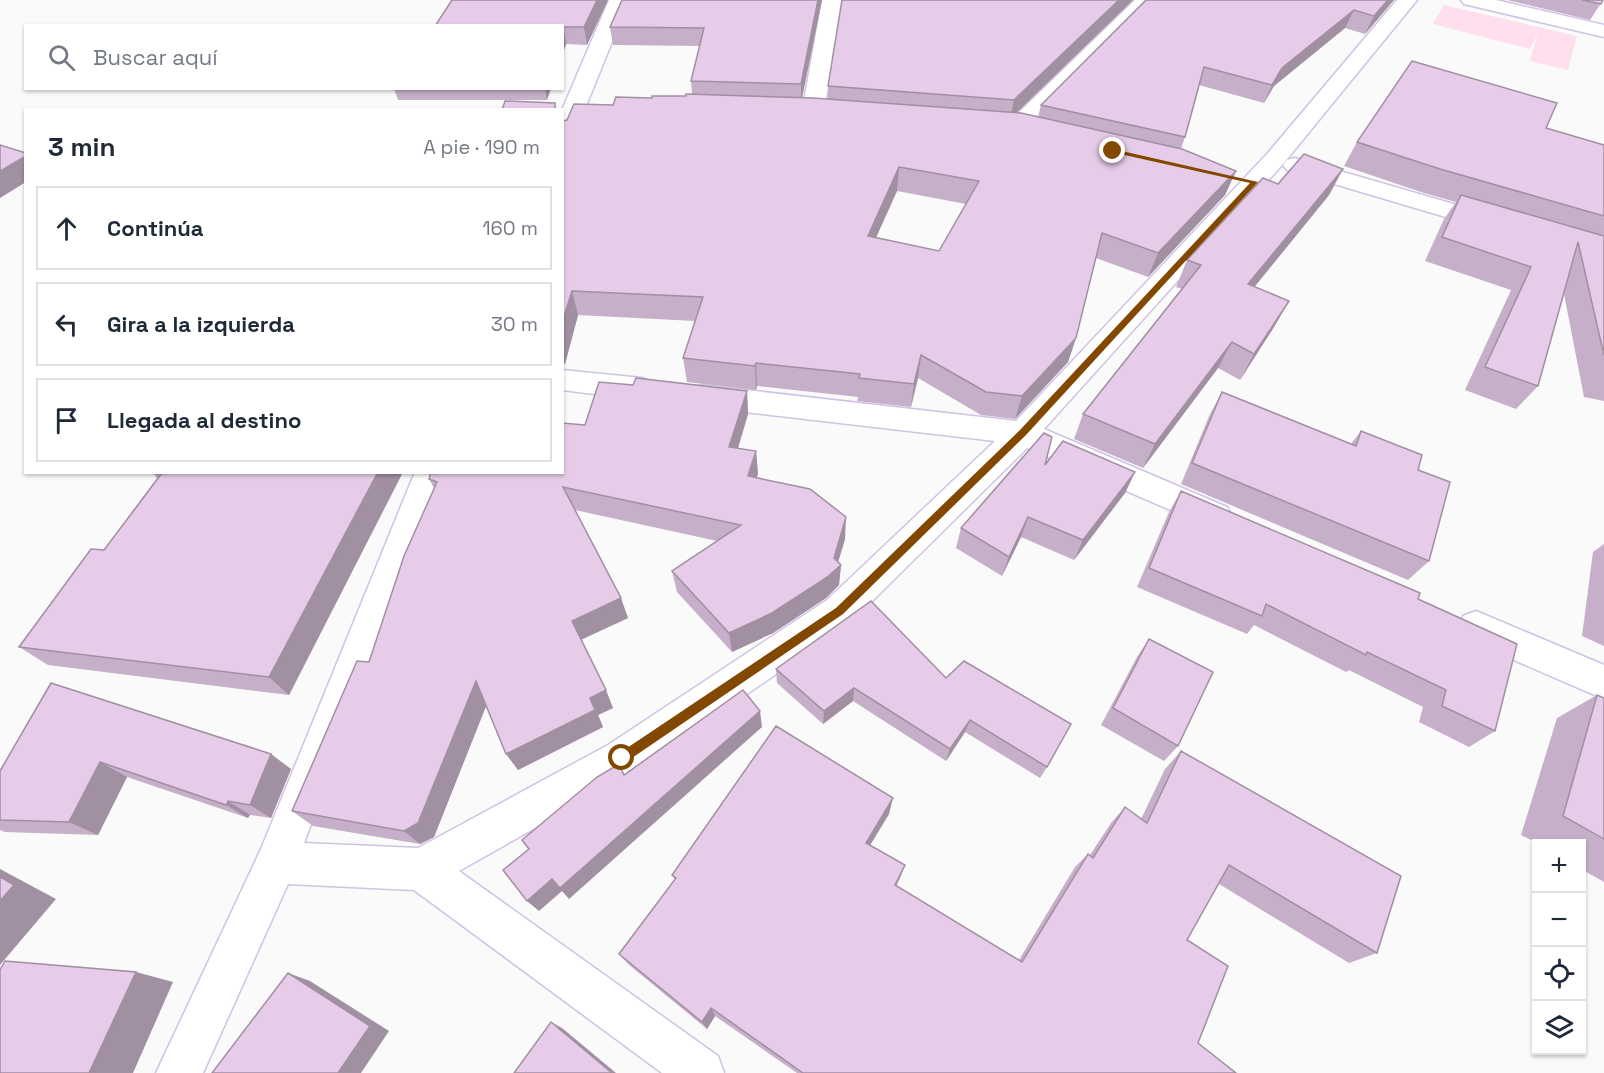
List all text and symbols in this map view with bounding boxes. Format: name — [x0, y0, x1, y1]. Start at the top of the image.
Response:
search box — [24, 24, 564, 90]
icon: search — [45, 41, 78, 74]
text: Buscar aquí — [93, 43, 218, 71]
text: 3 min — [48, 130, 116, 164]
text: A pie · 190 m — [423, 134, 540, 160]
route end — [1099, 137, 1125, 163]
icon: ahead — [50, 212, 83, 245]
text: Continúa — [107, 214, 203, 242]
text: 160 m — [482, 215, 538, 241]
icon: left — [50, 308, 83, 341]
text: Gira a la izquierda — [107, 310, 295, 338]
text: 30 m — [491, 311, 538, 337]
icon: arrive — [50, 404, 83, 437]
text: Llegada al destino — [107, 406, 301, 434]
route start — [608, 744, 634, 770]
map controls — [1532, 839, 1586, 1055]
button: + — [1532, 839, 1586, 893]
button: − — [1532, 893, 1586, 947]
button: locate — [1532, 947, 1586, 1001]
button: layers — [1532, 1001, 1586, 1055]

